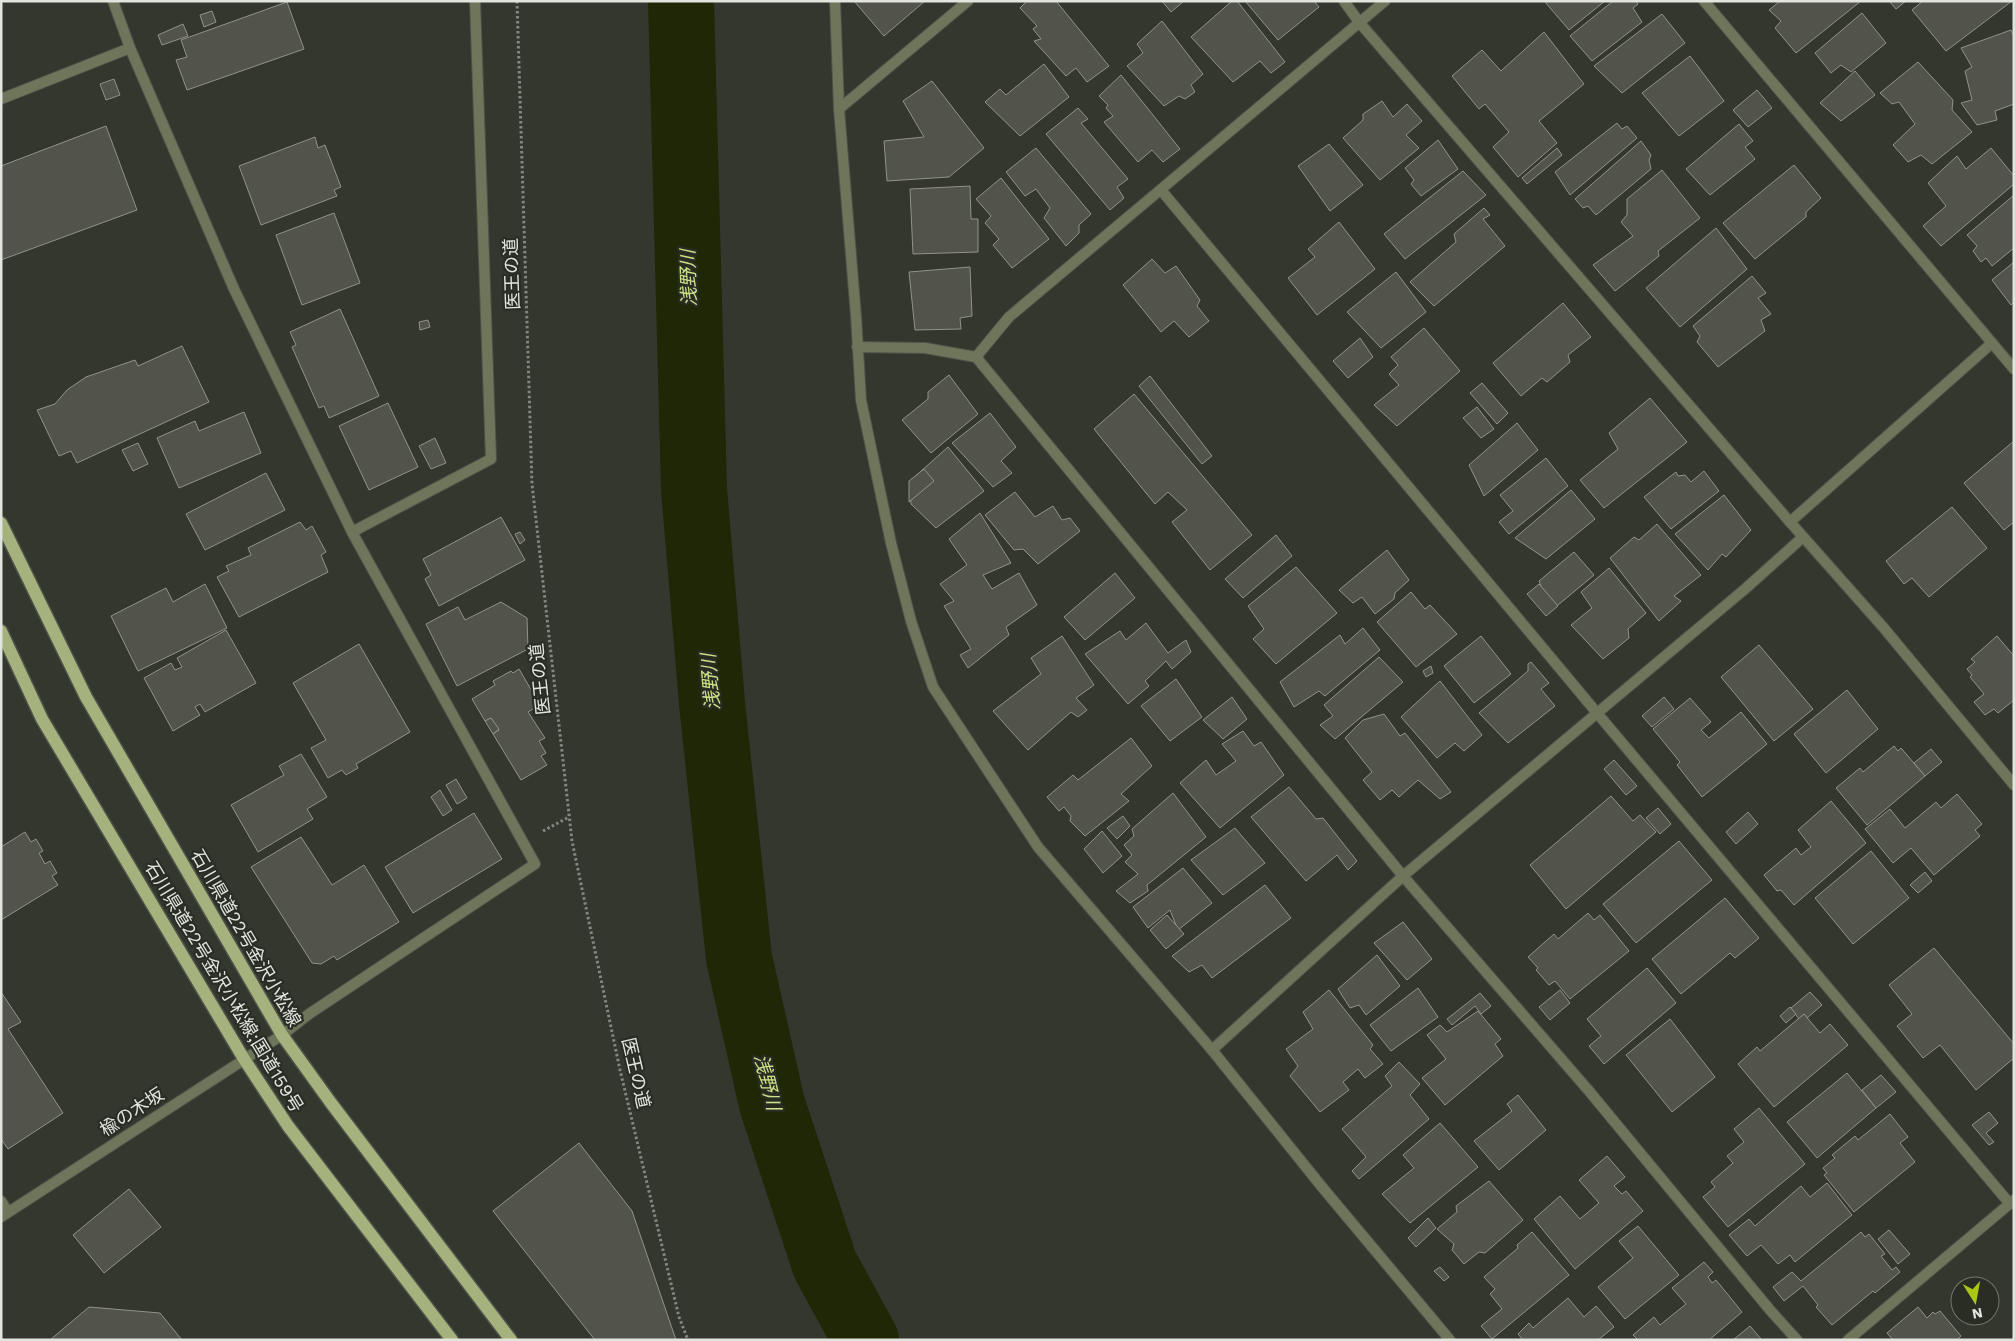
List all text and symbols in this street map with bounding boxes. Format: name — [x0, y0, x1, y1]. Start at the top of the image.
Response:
street label: 医王の道 — [500, 238, 523, 310]
water label: 浅野川 — [676, 247, 701, 307]
street label: 医王の道 — [525, 642, 554, 716]
water label: 浅野川 — [696, 651, 724, 711]
street label: 石川県道22号金沢小松線 — [187, 845, 306, 1030]
street label: 石川県道22号金沢小松線;国道159号 — [141, 858, 308, 1116]
street label: 医王の道 — [618, 1035, 655, 1110]
water label: 浅野川 — [749, 1052, 786, 1114]
street label: 楡の木坂 — [96, 1083, 168, 1140]
north arrow — [1950, 1276, 2000, 1326]
text: N — [1971, 1305, 1984, 1323]

